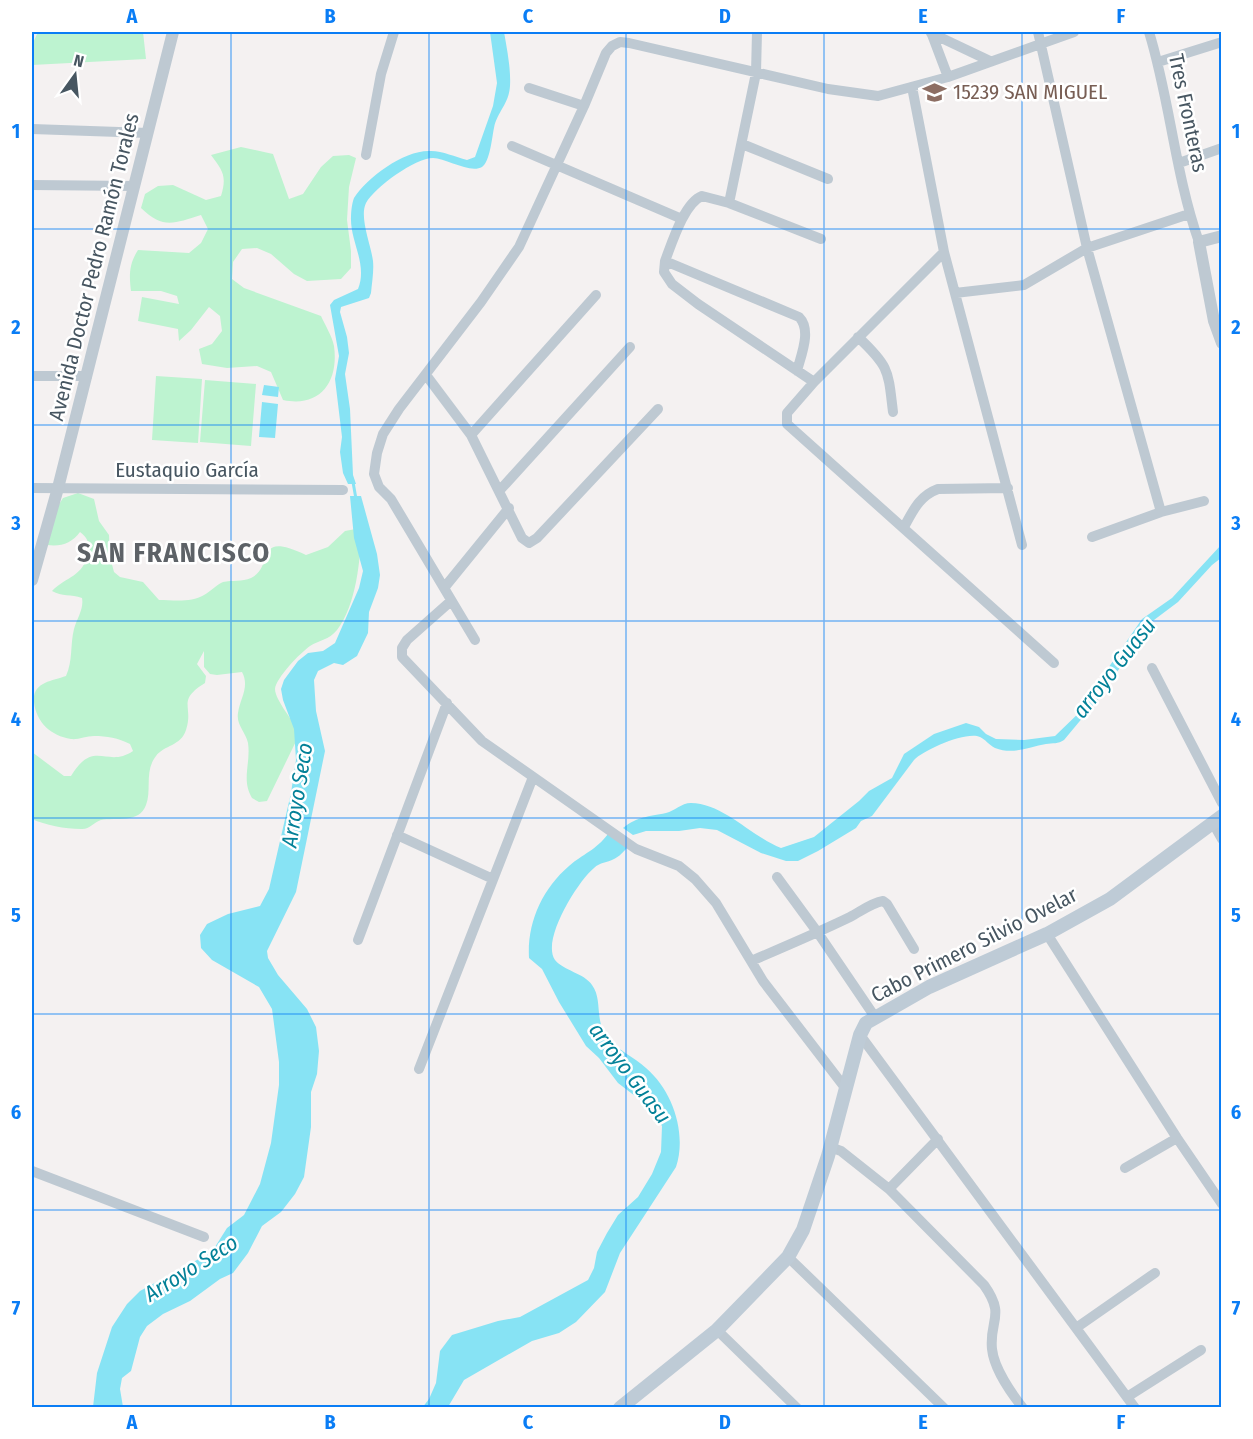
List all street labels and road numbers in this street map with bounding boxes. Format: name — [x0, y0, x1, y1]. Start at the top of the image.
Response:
street label: Tres Fronteras — [1163, 52, 1213, 174]
street label: Avenida Doctor Pedro Ramón Torales — [43, 110, 145, 424]
street label: Eustaquio García — [115, 457, 259, 483]
street label: Cabo Primero Silvio Ovelar — [867, 881, 1082, 1008]

